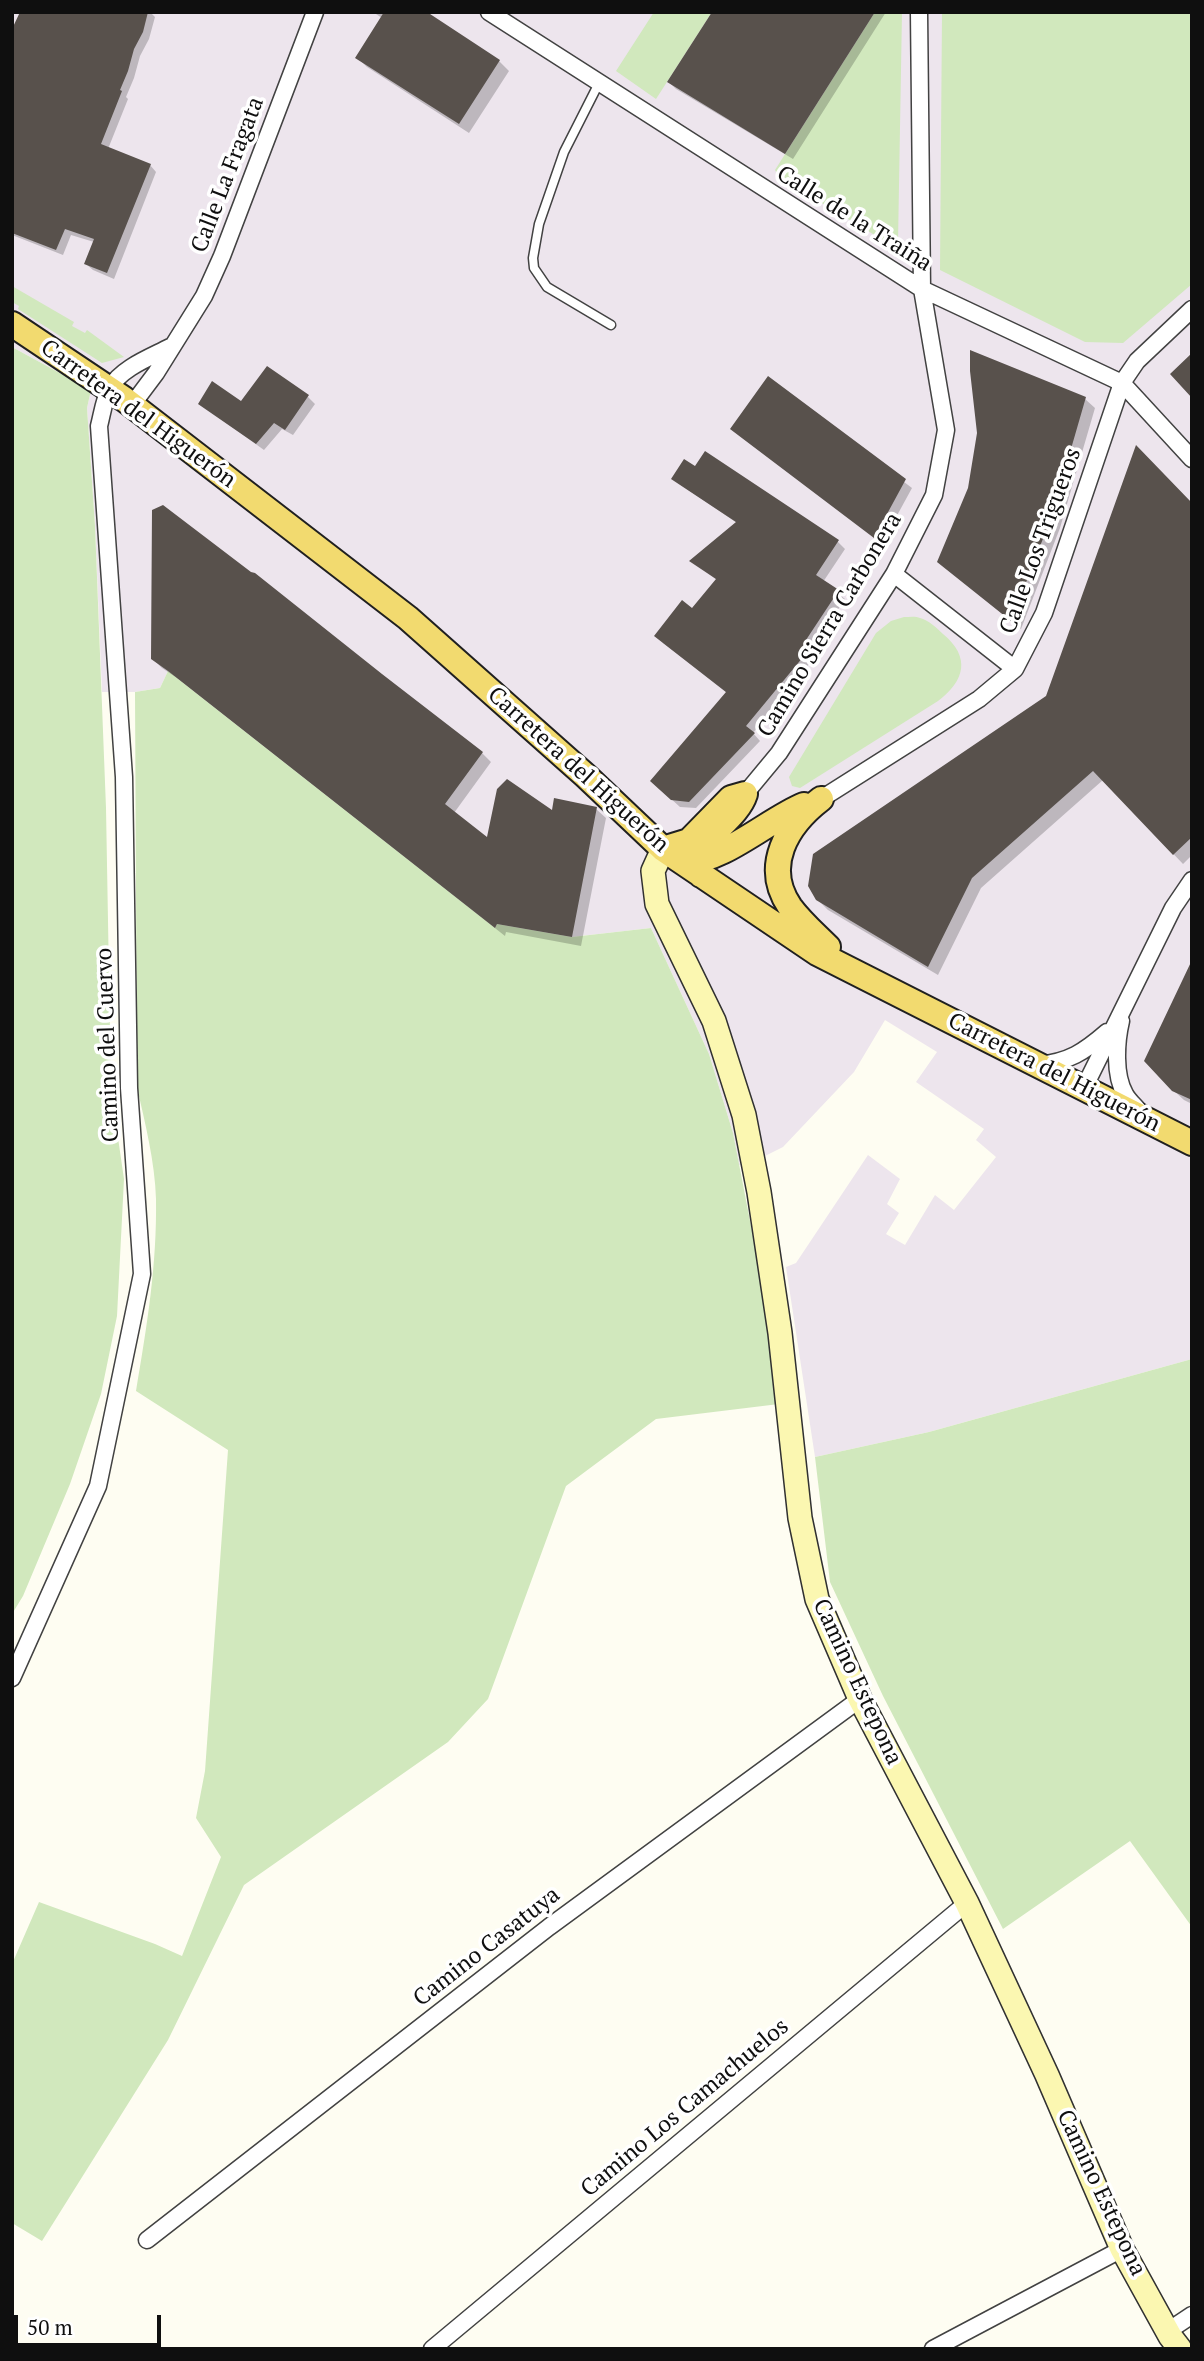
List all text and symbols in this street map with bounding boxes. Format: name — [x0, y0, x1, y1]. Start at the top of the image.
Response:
street label: Calle La Fragata — [186, 93, 270, 257]
street label: Calle de la Traiña — [771, 160, 937, 278]
street label: Carretera del Higuerón — [35, 334, 241, 494]
street label: Calle Los Trigueros — [995, 444, 1087, 638]
street label: Camino Sierra Carbonera — [752, 508, 908, 742]
street label: Carretera del Higuerón — [482, 681, 674, 859]
street label: Camino del Cuervo — [91, 947, 125, 1143]
street label: Carretera del Higuerón — [943, 1007, 1165, 1139]
street label: Camino Estepona — [807, 1595, 907, 1769]
street label: Camino Casatuya — [408, 1881, 566, 2013]
street label: Camino Los Camachuelos — [576, 2013, 794, 2203]
street label: Camino Estepona — [1051, 2106, 1151, 2280]
scale bar — [18, 2302, 164, 2346]
text: 50 m — [27, 2313, 73, 2341]

